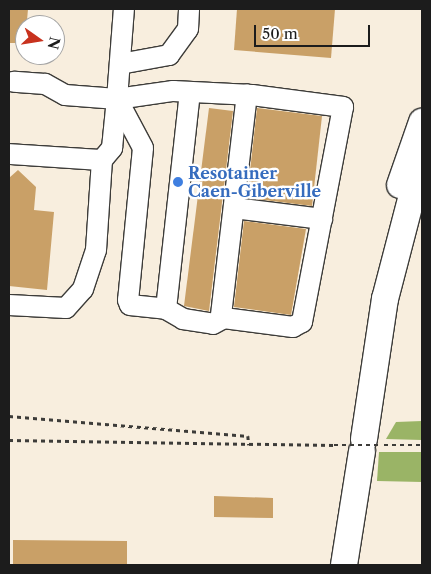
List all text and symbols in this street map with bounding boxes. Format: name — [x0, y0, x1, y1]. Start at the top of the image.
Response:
north arrow — [15, 15, 65, 65]
scale bar — [256, 15, 372, 47]
text: 50 m — [262, 24, 298, 43]
text: N — [44, 35, 64, 51]
place label: Resotainer Caen-Giberville — [188, 163, 321, 201]
marker: Resotainer Caen-Giberville — [172, 176, 184, 188]

